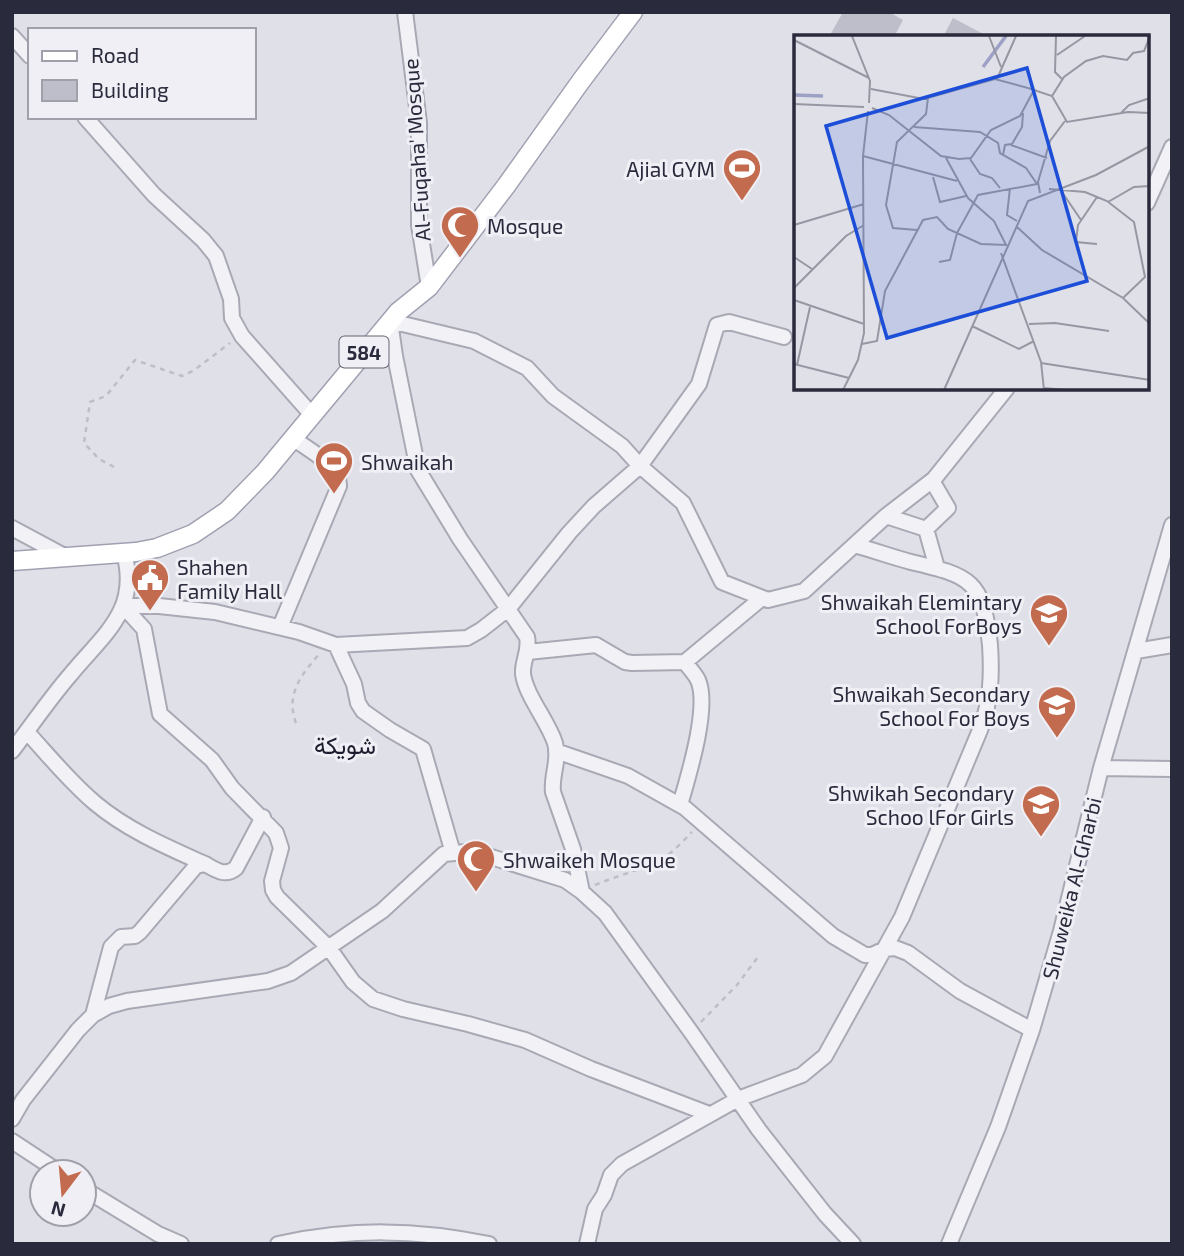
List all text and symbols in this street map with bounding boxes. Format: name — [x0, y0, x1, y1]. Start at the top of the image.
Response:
legend — [28, 28, 256, 119]
inset map — [794, 35, 1149, 390]
text: Road — [91, 42, 139, 67]
street label: Al-Fuqaha' Mosque — [397, 58, 435, 242]
text: Building — [91, 77, 169, 102]
sports icon: Ajial GYM — [721, 147, 763, 202]
place label: Ajial GYM — [626, 156, 715, 182]
mosque icon: Mosque — [439, 204, 481, 259]
place label: Mosque — [487, 213, 563, 238]
road number: 584 — [340, 336, 388, 368]
sports icon: Shwaikah — [313, 440, 355, 495]
place label: Shwaikah — [361, 449, 453, 474]
place label: Shahen Family Hall — [177, 554, 283, 603]
public building icon: Shahen Family Hall — [129, 557, 171, 612]
place label: Shwaikah Elemintary School ForBoys — [821, 589, 1022, 638]
school or university icon: Shwaikah Elemintary School ForBoys — [1028, 592, 1070, 647]
place label: Shwaikah Secondary School For Boys — [833, 681, 1030, 730]
school or university icon: Shwaikah Secondary School For Boys — [1036, 684, 1078, 739]
district label: شويكة — [314, 730, 376, 761]
place label: Shwikah Secondary Schoo lFor Girls — [828, 780, 1014, 829]
school or university icon: Shwikah Secondary Schoo lFor Girls — [1020, 783, 1062, 838]
street label: Shuweika Al-Gharbi — [1036, 794, 1106, 982]
mosque icon: Shwaikeh Mosque — [455, 838, 497, 893]
place label: Shwaikeh Mosque — [503, 847, 676, 872]
north arrow — [28, 1158, 98, 1228]
text: N — [48, 1197, 68, 1223]

